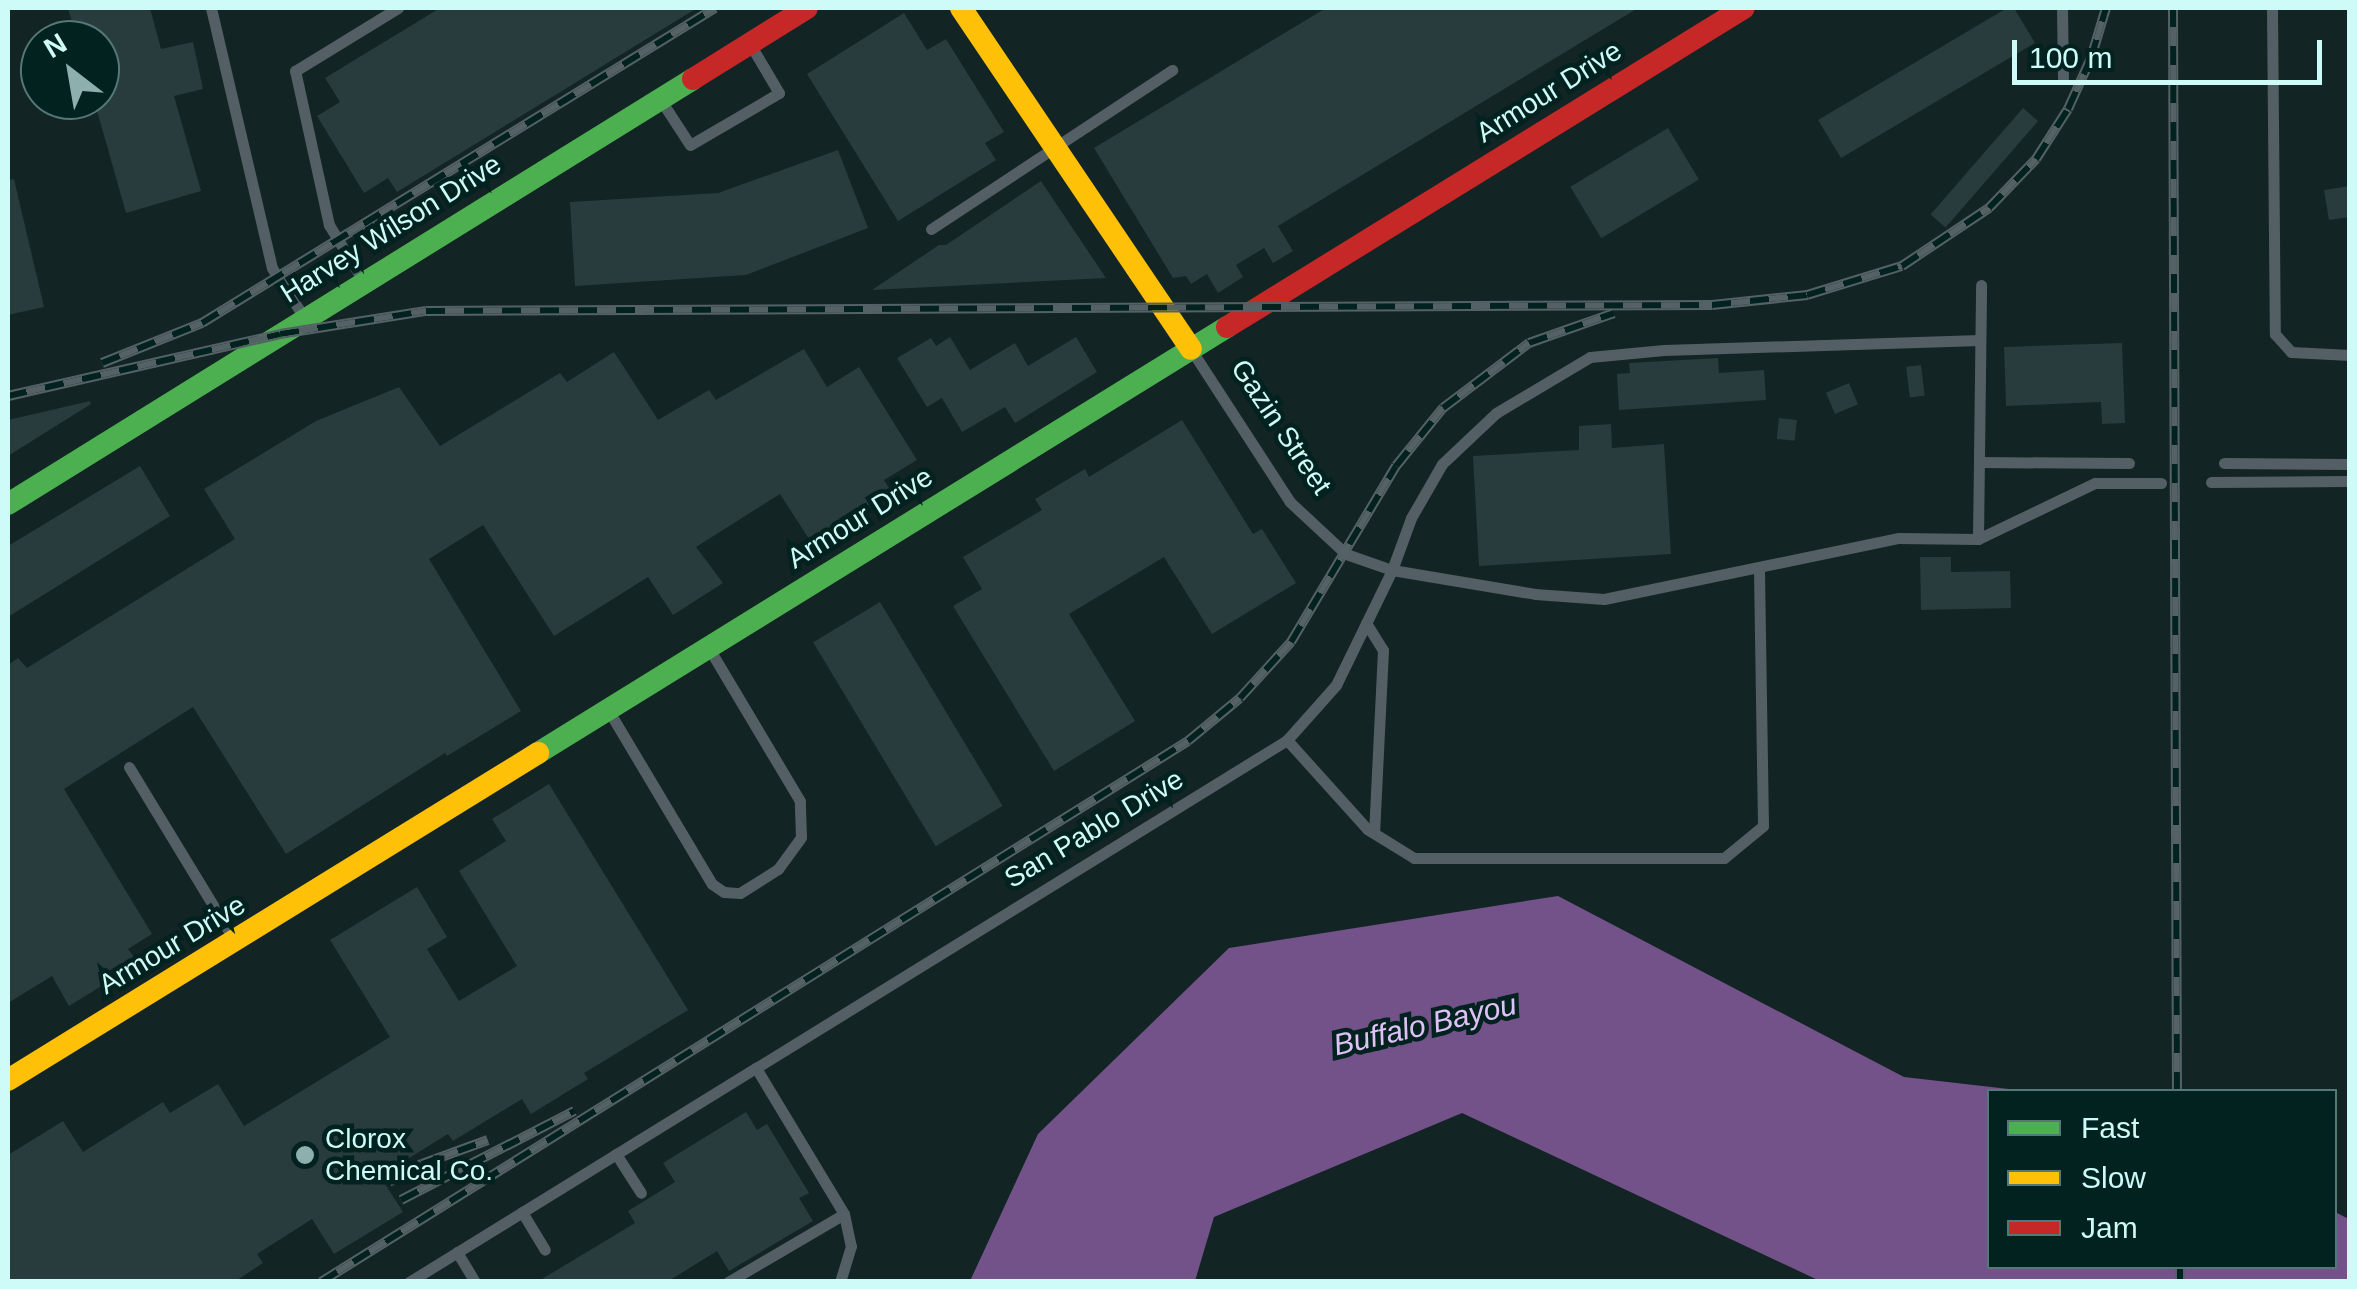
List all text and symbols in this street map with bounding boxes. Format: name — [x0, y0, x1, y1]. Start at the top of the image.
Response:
north arrow — [20, 20, 120, 120]
scale bar — [2017, 20, 2327, 82]
text: N — [39, 27, 72, 64]
street label: Armour Drive — [1470, 34, 1628, 150]
text: 100 m — [2029, 41, 2112, 74]
street label: Harvey Wilson Drive — [275, 148, 507, 310]
street label: Gazin Street — [1224, 353, 1338, 501]
street label: Armour Drive — [781, 460, 939, 576]
street label: San Pablo Drive — [999, 762, 1189, 896]
street label: Armour Drive — [93, 888, 251, 1002]
water label: Buffalo Bayou — [1330, 986, 1520, 1064]
legend — [1987, 1089, 2337, 1269]
text: Fast — [2081, 1111, 2139, 1144]
place label: Clorox Chemical Co. — [325, 1122, 493, 1188]
marker: Clorox Chemical Co. — [294, 1144, 316, 1166]
text: Slow — [2081, 1161, 2146, 1194]
text: Jam — [2081, 1211, 2138, 1244]

